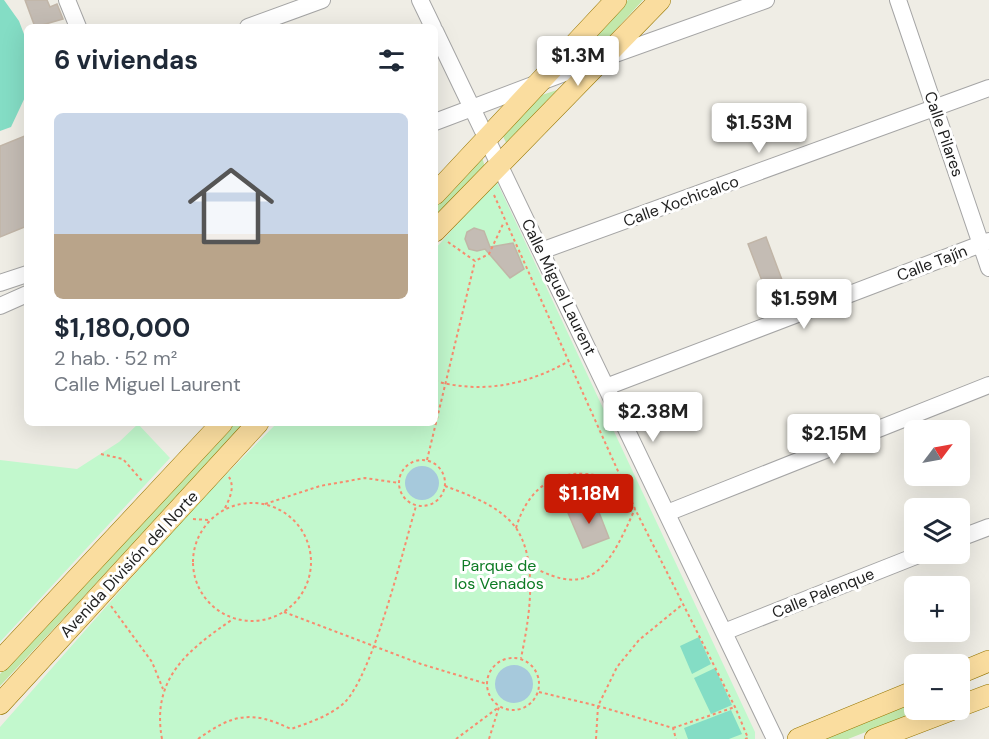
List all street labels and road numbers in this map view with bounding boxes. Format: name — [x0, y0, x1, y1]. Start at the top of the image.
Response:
street label: Calle Pilares — [920, 89, 968, 179]
street label: Calle Xochicalco — [620, 170, 742, 232]
street label: Calle Miguel Laurent — [517, 215, 601, 359]
street label: Calle Tajín — [894, 240, 970, 286]
street label: Avenida División del Norte — [55, 486, 203, 642]
street label: Calle Palenque — [769, 563, 877, 623]

